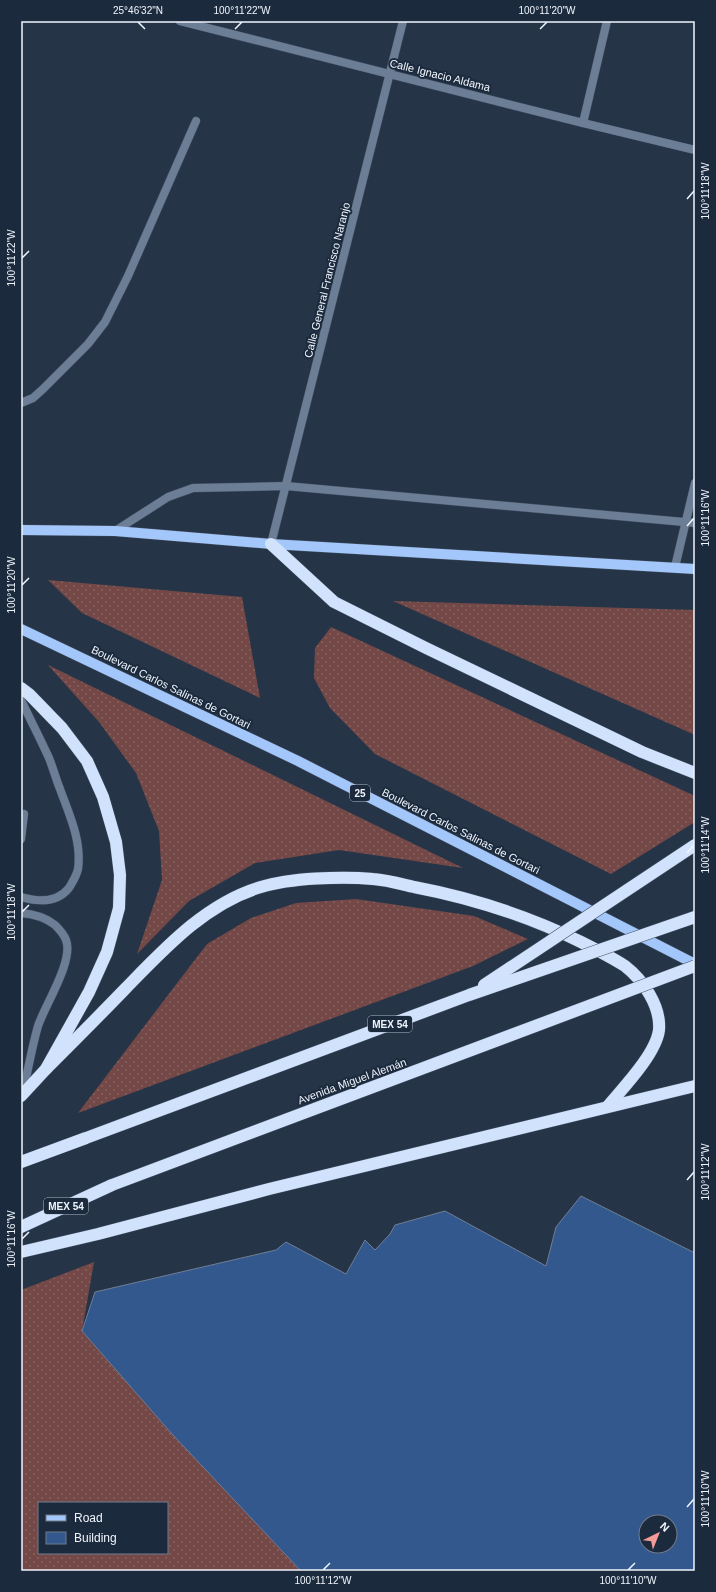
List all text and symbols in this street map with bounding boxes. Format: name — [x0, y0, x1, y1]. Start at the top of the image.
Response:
text: 25°46'32"N — [113, 5, 163, 16]
text: 100°11'22"W — [213, 5, 271, 16]
text: 100°11'20"W — [518, 5, 576, 16]
street label: Calle Ignacio Aldama — [388, 57, 492, 94]
text: 100°11'18"W — [700, 162, 711, 220]
street label: Calle General Francisco Naranjo — [302, 201, 352, 359]
text: 100°11'22"W — [6, 229, 17, 287]
text: 100°11'16"W — [700, 489, 711, 547]
text: 100°11'20"W — [6, 556, 17, 614]
street label: Boulevard Carlos Salinas de Gortari — [90, 643, 252, 731]
road number: 25 — [350, 785, 370, 801]
street label: Boulevard Carlos Salinas de Gortari — [380, 786, 542, 876]
text: 100°11'14"W — [700, 816, 711, 874]
text: 100°11'18"W — [6, 883, 17, 941]
road number: MEX 54 — [368, 1016, 412, 1032]
street label: Avenida Miguel Alemán — [296, 1056, 408, 1106]
text: 100°11'12"W — [700, 1143, 711, 1201]
road number: MEX 54 — [44, 1198, 88, 1214]
text: 100°11'16"W — [6, 1210, 17, 1268]
text: 100°11'10"W — [700, 1470, 711, 1528]
legend — [38, 1502, 168, 1554]
text: Road — [74, 1511, 103, 1525]
north arrow — [638, 1514, 678, 1554]
text: N — [658, 1520, 672, 1534]
text: Building — [74, 1531, 117, 1545]
text: 100°11'12"W — [294, 1575, 352, 1586]
text: 100°11'10"W — [599, 1575, 657, 1586]

